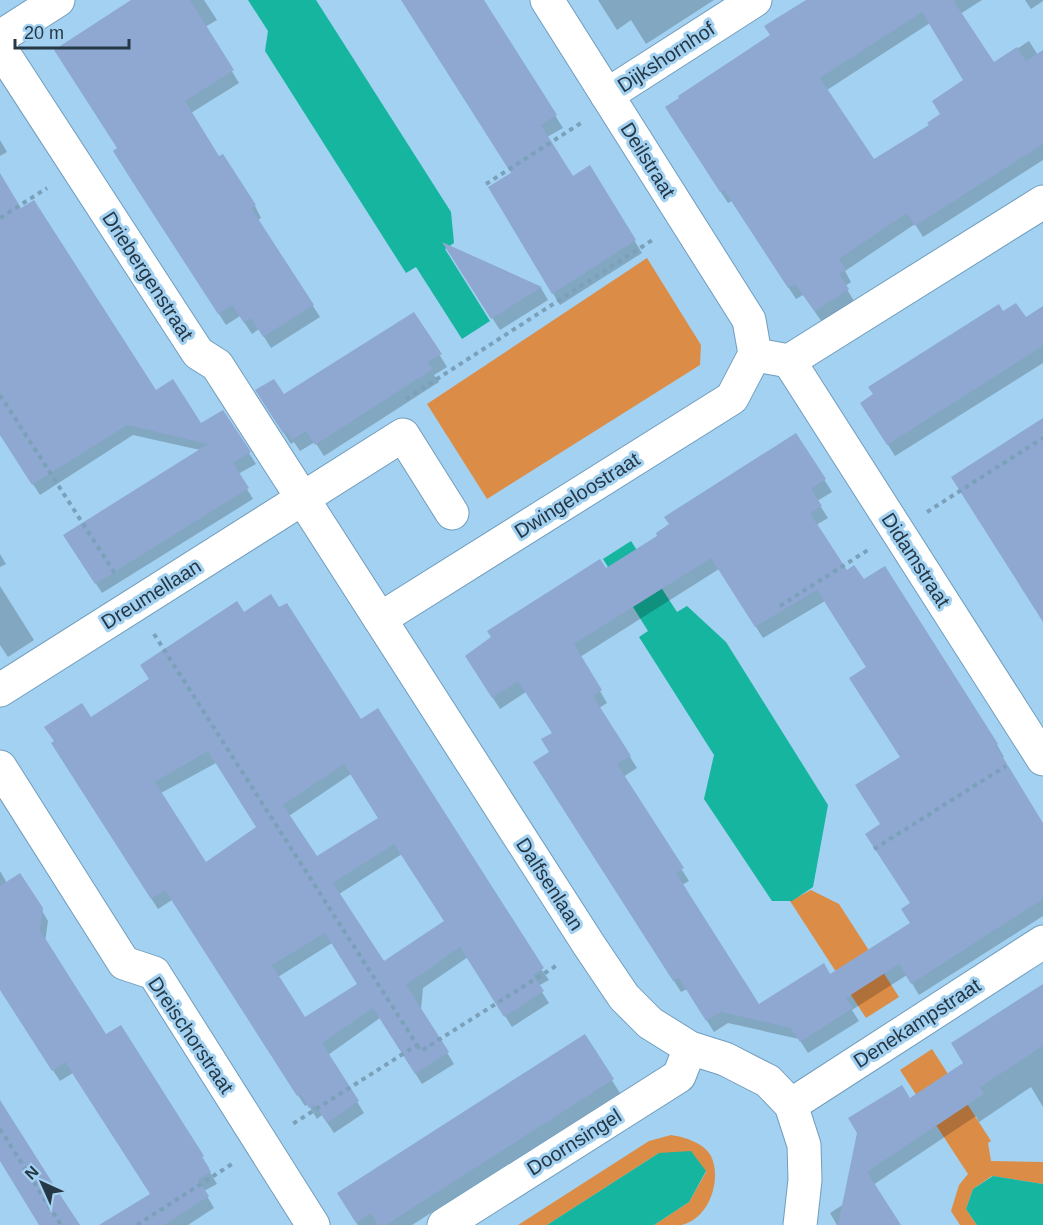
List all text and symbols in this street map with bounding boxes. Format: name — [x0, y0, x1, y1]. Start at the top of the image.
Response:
scale bar — [15, 12, 129, 50]
street label: Dijkshornhof — [613, 17, 719, 96]
text: 20 m — [24, 23, 64, 43]
street label: Deilstraat — [616, 118, 680, 202]
street label: Driebergenstraat — [98, 208, 198, 345]
street label: Dwingeloostraat — [510, 447, 644, 542]
street label: Didamstraat — [877, 509, 955, 612]
street label: Dreumellaan — [97, 555, 205, 633]
street label: Dalfsenlaan — [512, 834, 588, 934]
street label: Dreischorstraat — [144, 973, 238, 1098]
street label: Denekampstraat — [849, 974, 985, 1072]
street label: Doornsingel — [523, 1104, 625, 1180]
north arrow — [12, 1153, 72, 1213]
text: N — [22, 1163, 42, 1183]

